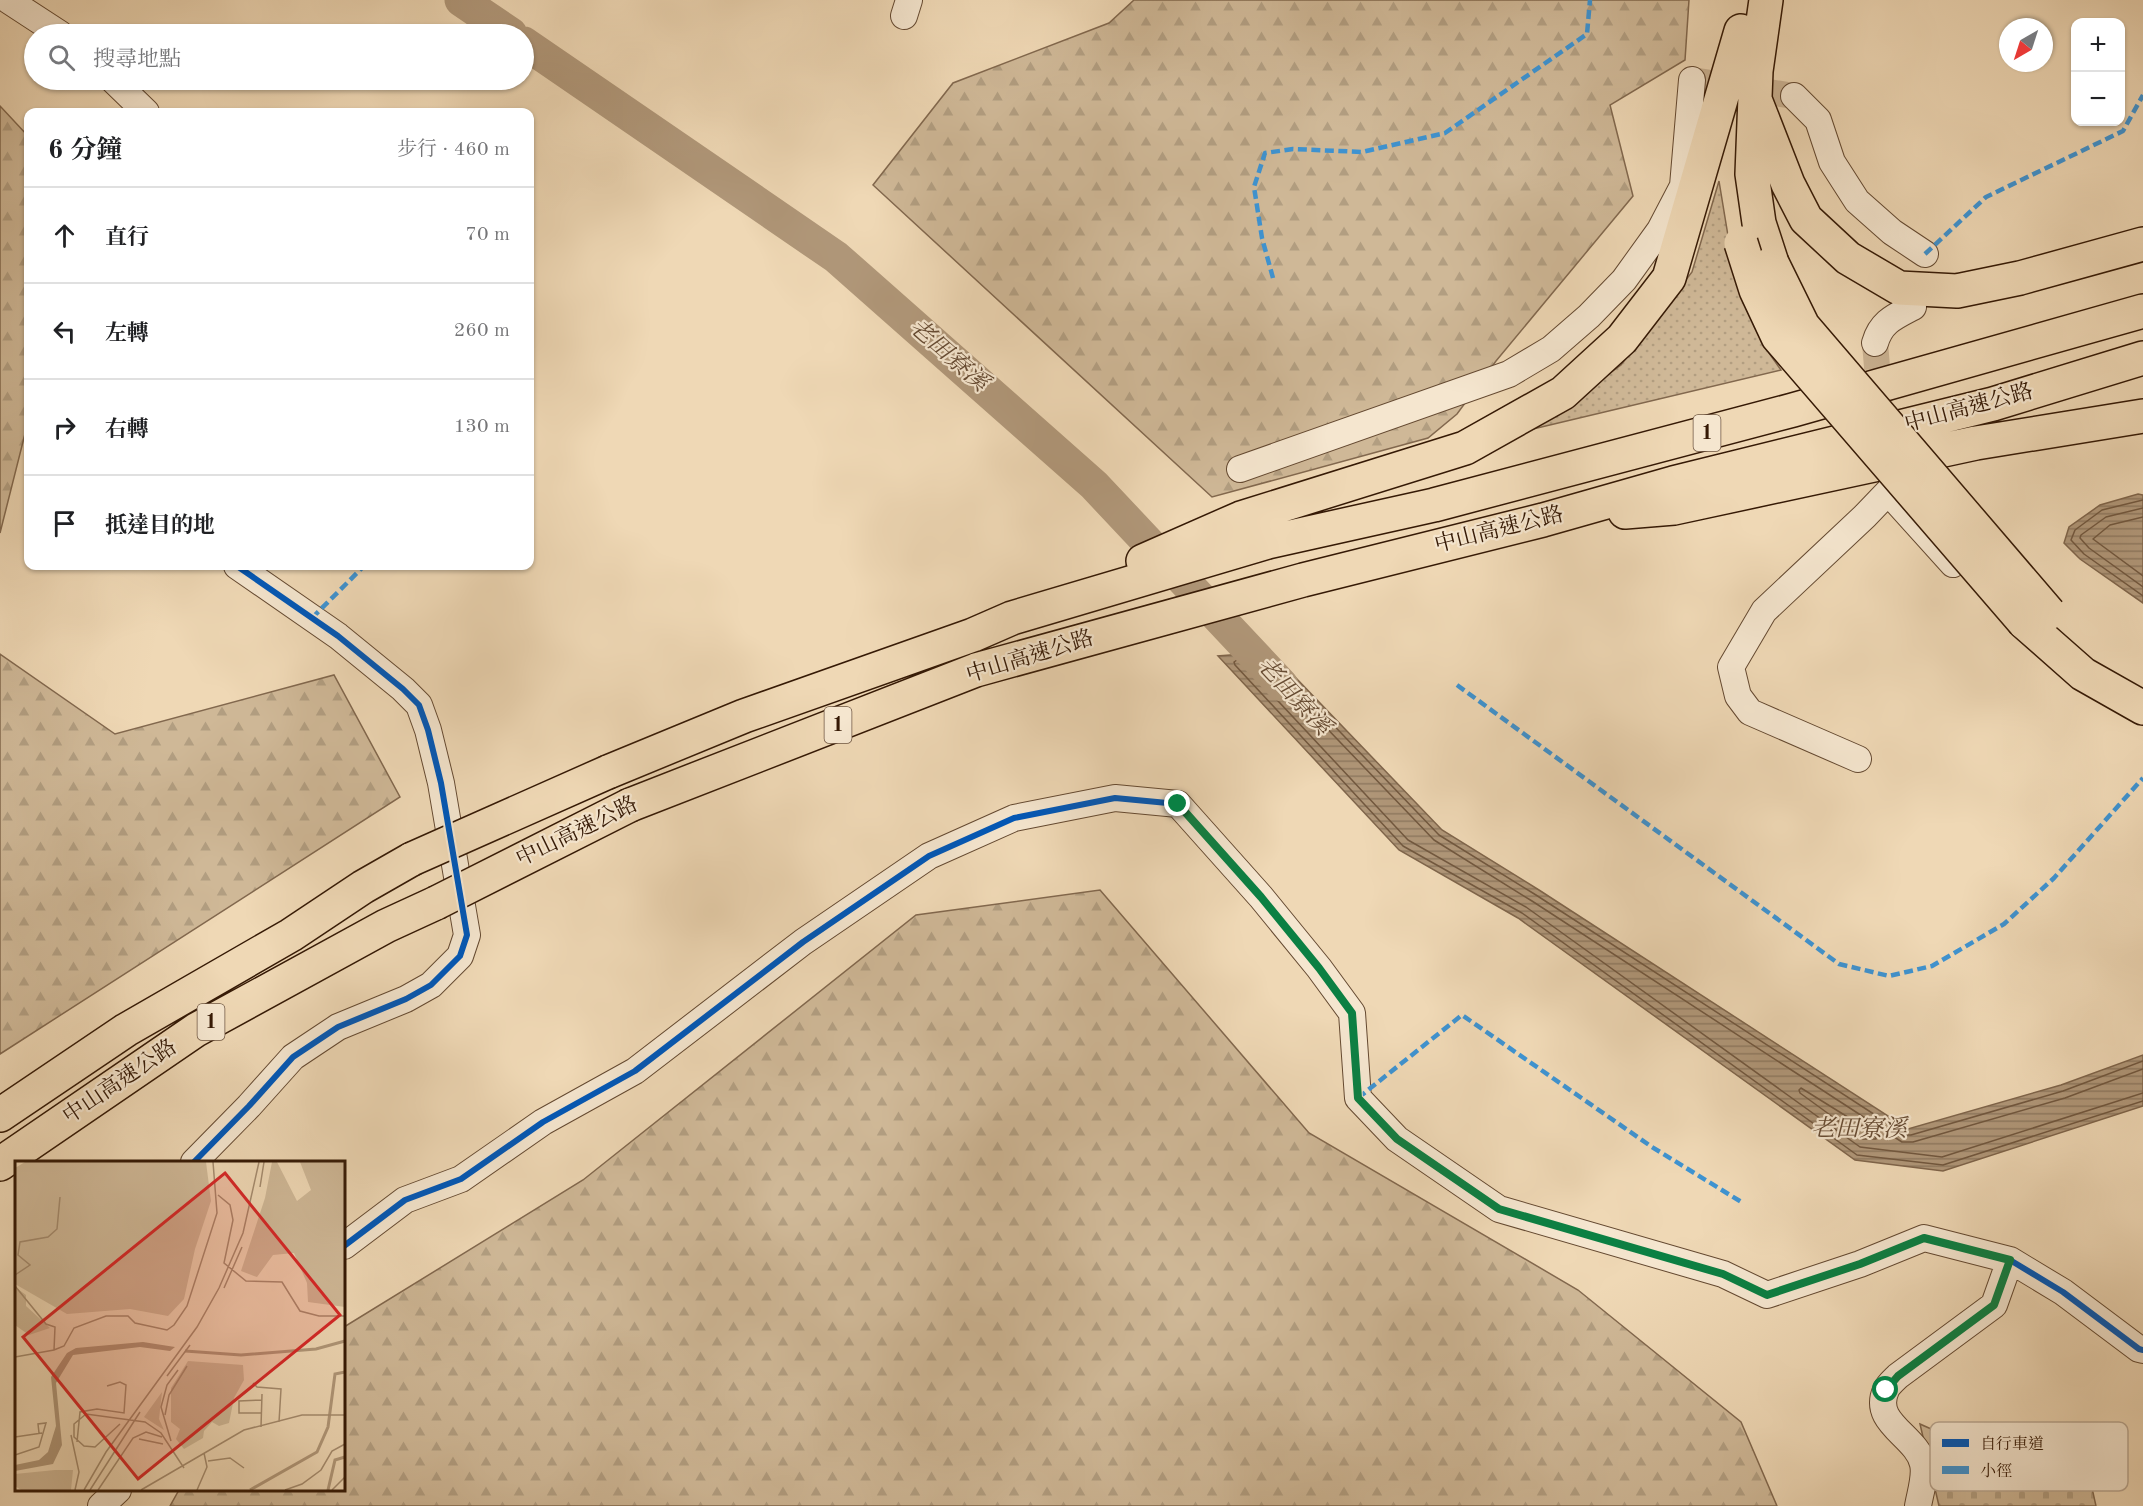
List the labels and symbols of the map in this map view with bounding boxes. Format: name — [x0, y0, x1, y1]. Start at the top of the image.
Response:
north arrow — [1999, 18, 2053, 72]
water label: 老田寮溪 — [904, 313, 996, 399]
street label: 中山高速公路 — [1902, 377, 2036, 436]
road number: 1 — [1694, 415, 1720, 451]
street label: 中山高速公路 — [1432, 500, 1566, 557]
street label: 中山高速公路 — [963, 624, 1096, 687]
water label: 老田寮溪 — [1251, 652, 1339, 742]
road number: 1 — [824, 707, 852, 743]
street label: 中山高速公路 — [512, 790, 641, 871]
route end — [1164, 790, 1190, 816]
road number: 1 — [198, 1004, 224, 1040]
street label: 中山高速公路 — [57, 1033, 181, 1128]
water label: 老田寮溪 — [1811, 1115, 1910, 1142]
inset map — [15, 1161, 345, 1491]
route start — [1872, 1376, 1898, 1402]
legend — [1930, 1422, 2128, 1491]
text: 自行車道 — [1980, 1435, 2044, 1453]
text: 小徑 — [1980, 1462, 2012, 1480]

